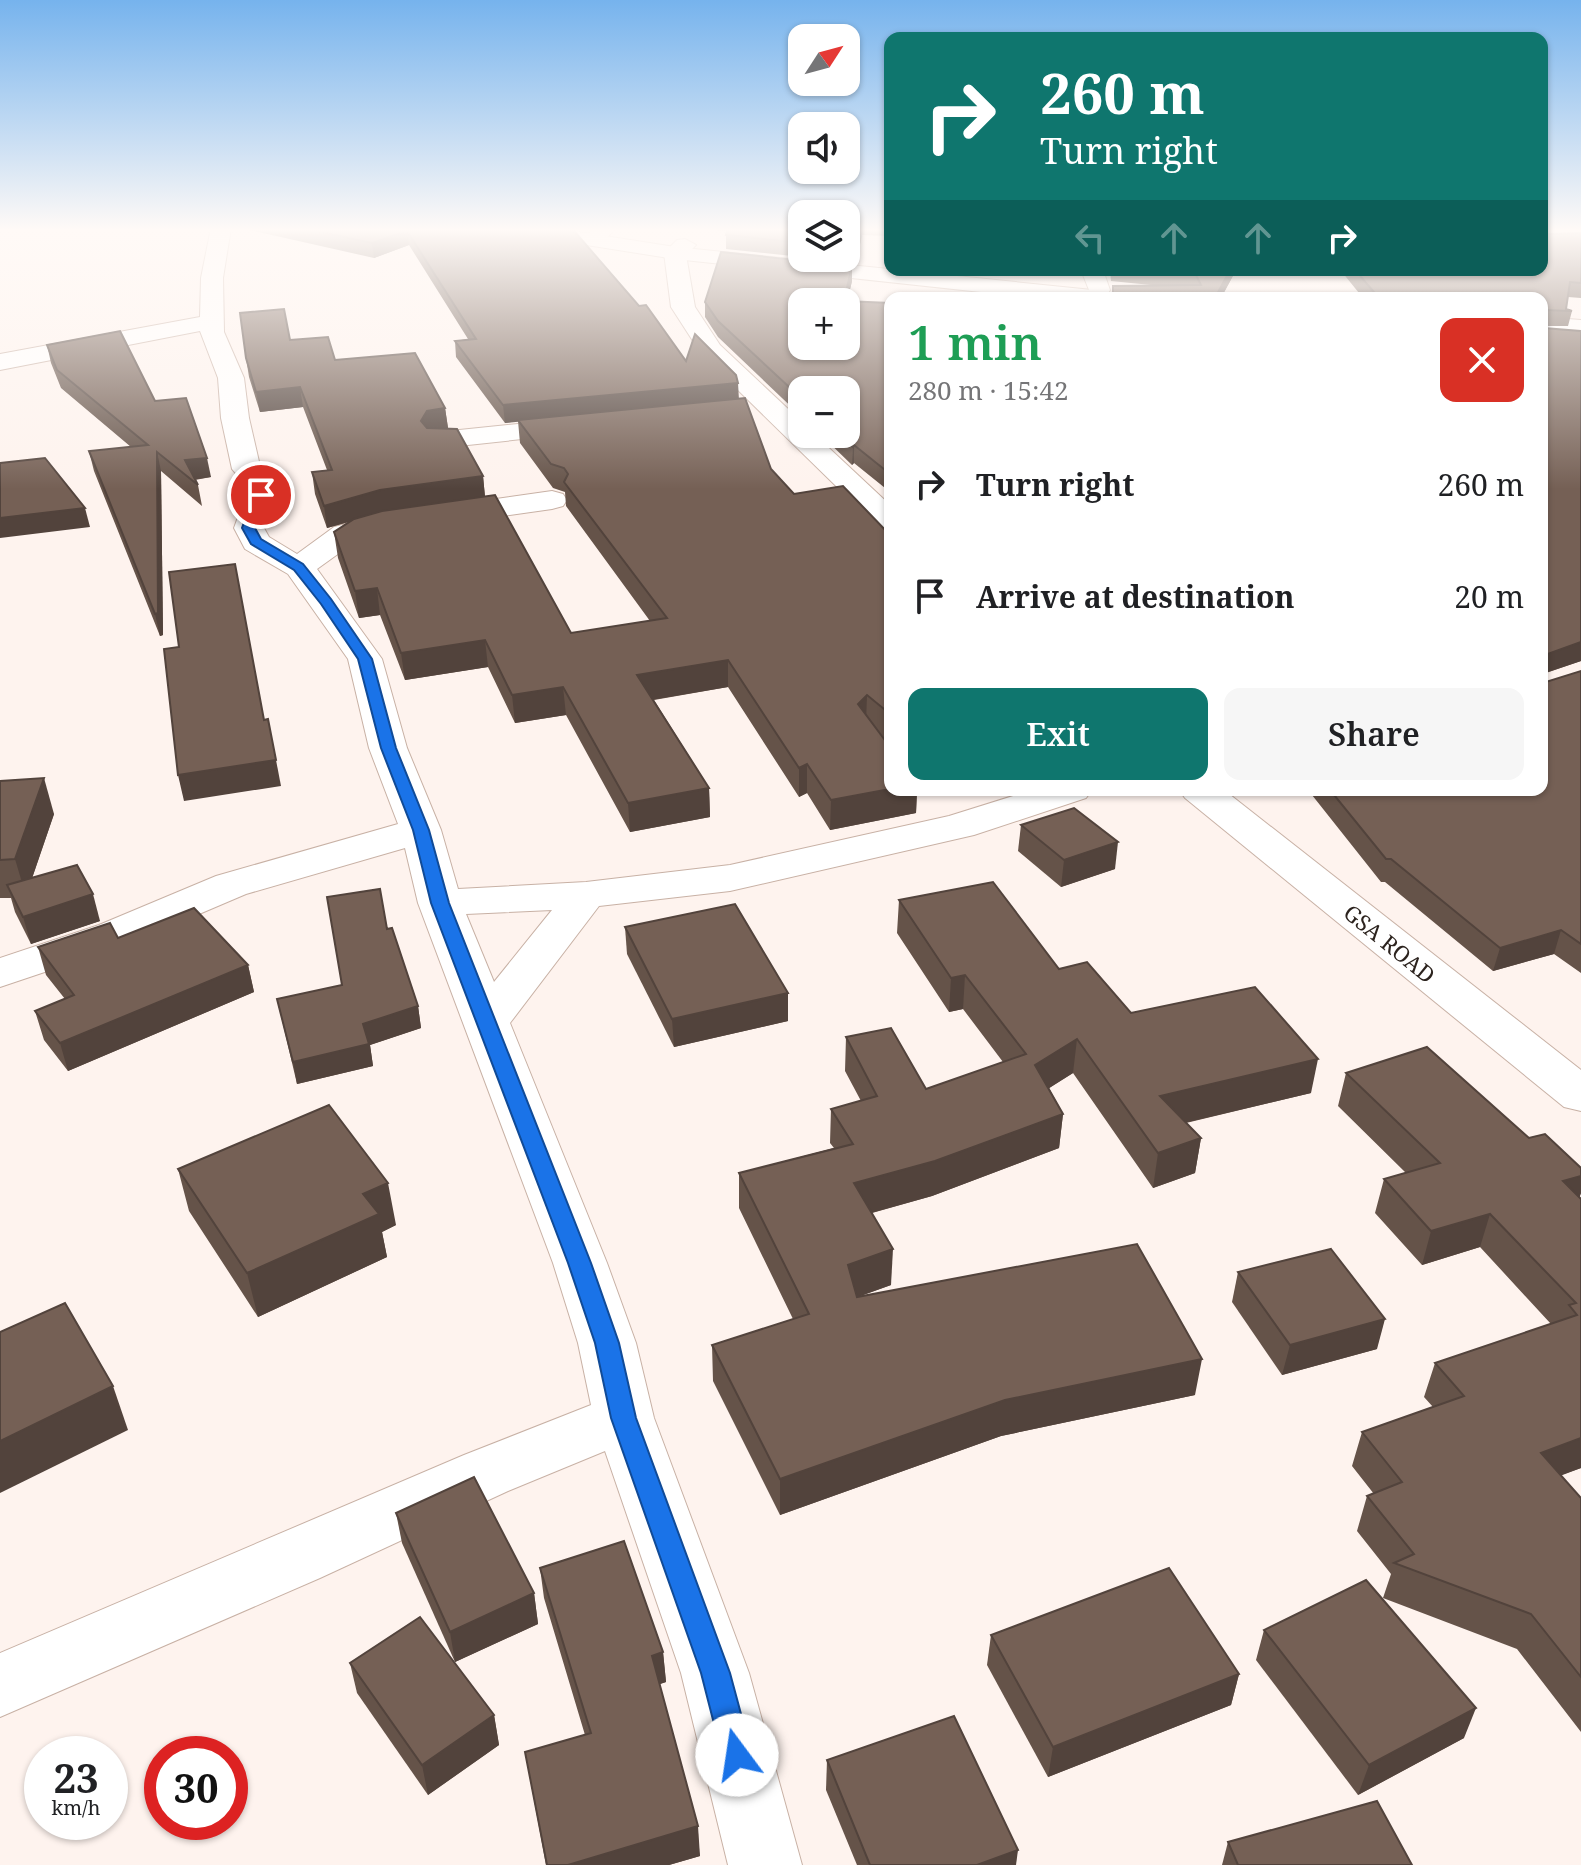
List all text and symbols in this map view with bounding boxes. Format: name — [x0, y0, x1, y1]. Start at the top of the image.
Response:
north arrow — [788, 24, 860, 96]
map controls — [788, 24, 860, 448]
text: 260 m — [1040, 54, 1205, 130]
icon: right — [908, 64, 1012, 168]
button: sound — [788, 112, 860, 184]
text: Turn right — [1040, 126, 1218, 175]
button: layers — [788, 200, 860, 272]
icon: left — [1068, 216, 1112, 260]
icon: ahead — [1152, 216, 1196, 260]
icon: ahead — [1236, 216, 1280, 260]
icon: right — [1320, 216, 1364, 260]
button: + — [788, 288, 860, 360]
text: 1 min — [908, 309, 1042, 374]
button: close — [1440, 318, 1524, 402]
text: 280 m · 15:42 — [908, 372, 1069, 408]
button: − — [788, 376, 860, 448]
pin — [227, 461, 295, 529]
icon: right — [908, 462, 952, 506]
text: Turn right — [976, 464, 1134, 505]
text: 260 m — [1438, 464, 1524, 505]
icon: arrive — [239, 473, 283, 517]
icon: arrive — [908, 574, 952, 618]
text: Arrive at destination — [976, 576, 1295, 617]
text: 20 m — [1454, 576, 1524, 617]
button: Exit — [908, 688, 1208, 780]
button: Share — [1224, 688, 1524, 780]
street label: GSA ROAD — [1338, 897, 1442, 989]
position arrow — [695, 1713, 779, 1797]
speed limit sign: 30 — [144, 1736, 248, 1840]
text: 23 — [53, 1750, 99, 1805]
text: km/h — [51, 1794, 101, 1821]

